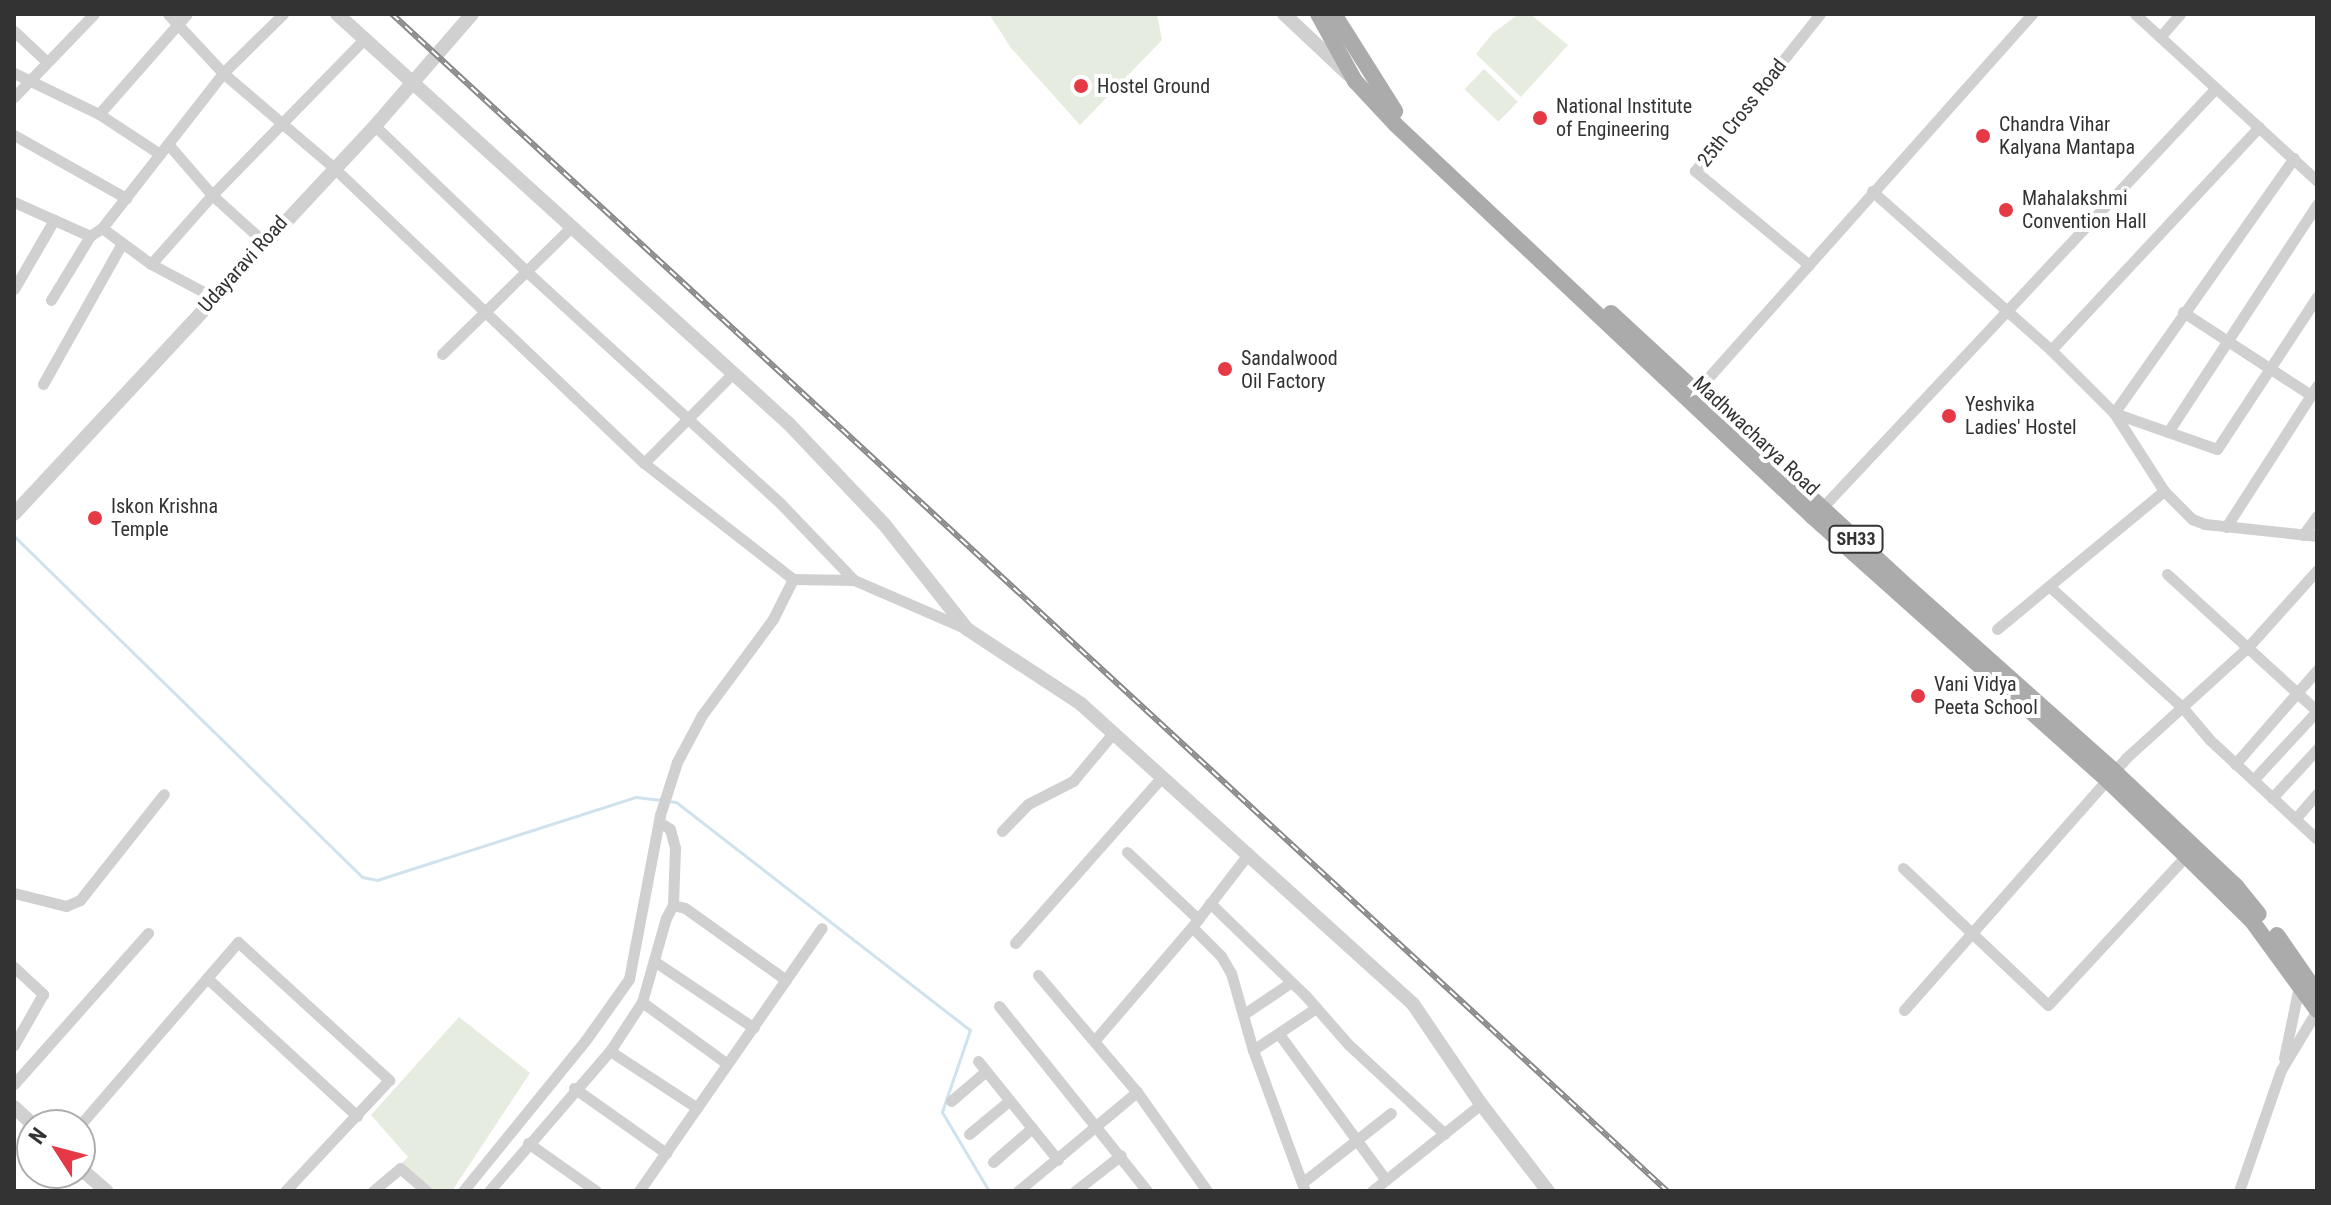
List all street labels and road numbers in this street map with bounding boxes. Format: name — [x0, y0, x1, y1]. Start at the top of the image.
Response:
street label: 25th Cross Road — [1692, 54, 1792, 172]
street label: Udayaravi Road — [193, 211, 293, 317]
street label: Madhwacharya Road — [1688, 371, 1824, 501]
road number: SH33 — [1828, 525, 1884, 553]

